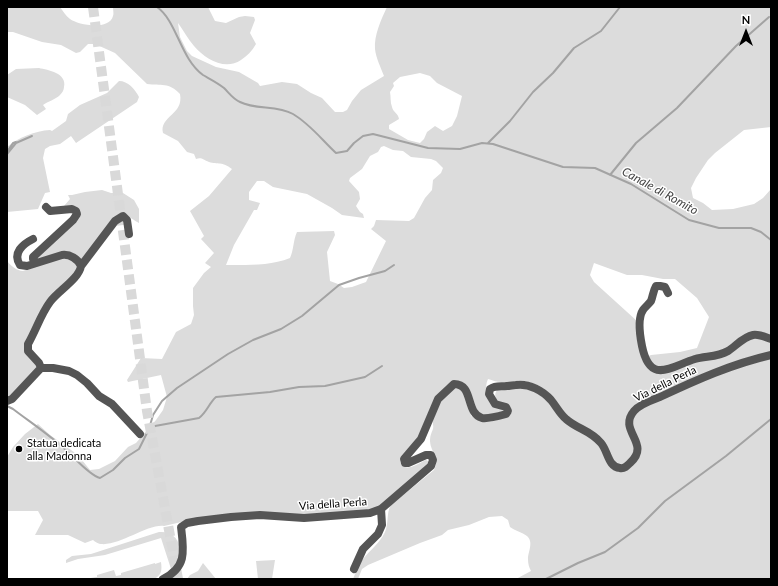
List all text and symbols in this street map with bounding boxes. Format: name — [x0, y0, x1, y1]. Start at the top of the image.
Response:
north arrow — [726, 12, 766, 52]
text: N — [742, 13, 750, 26]
water label: Canale di Romito — [620, 164, 700, 218]
street label: Via della Perla — [632, 363, 698, 405]
place label: Statua dedicata alla Madonna — [27, 436, 101, 462]
marker: Statua dedicata alla Madonna — [14, 444, 24, 454]
street label: Via della Perla — [299, 495, 367, 513]

